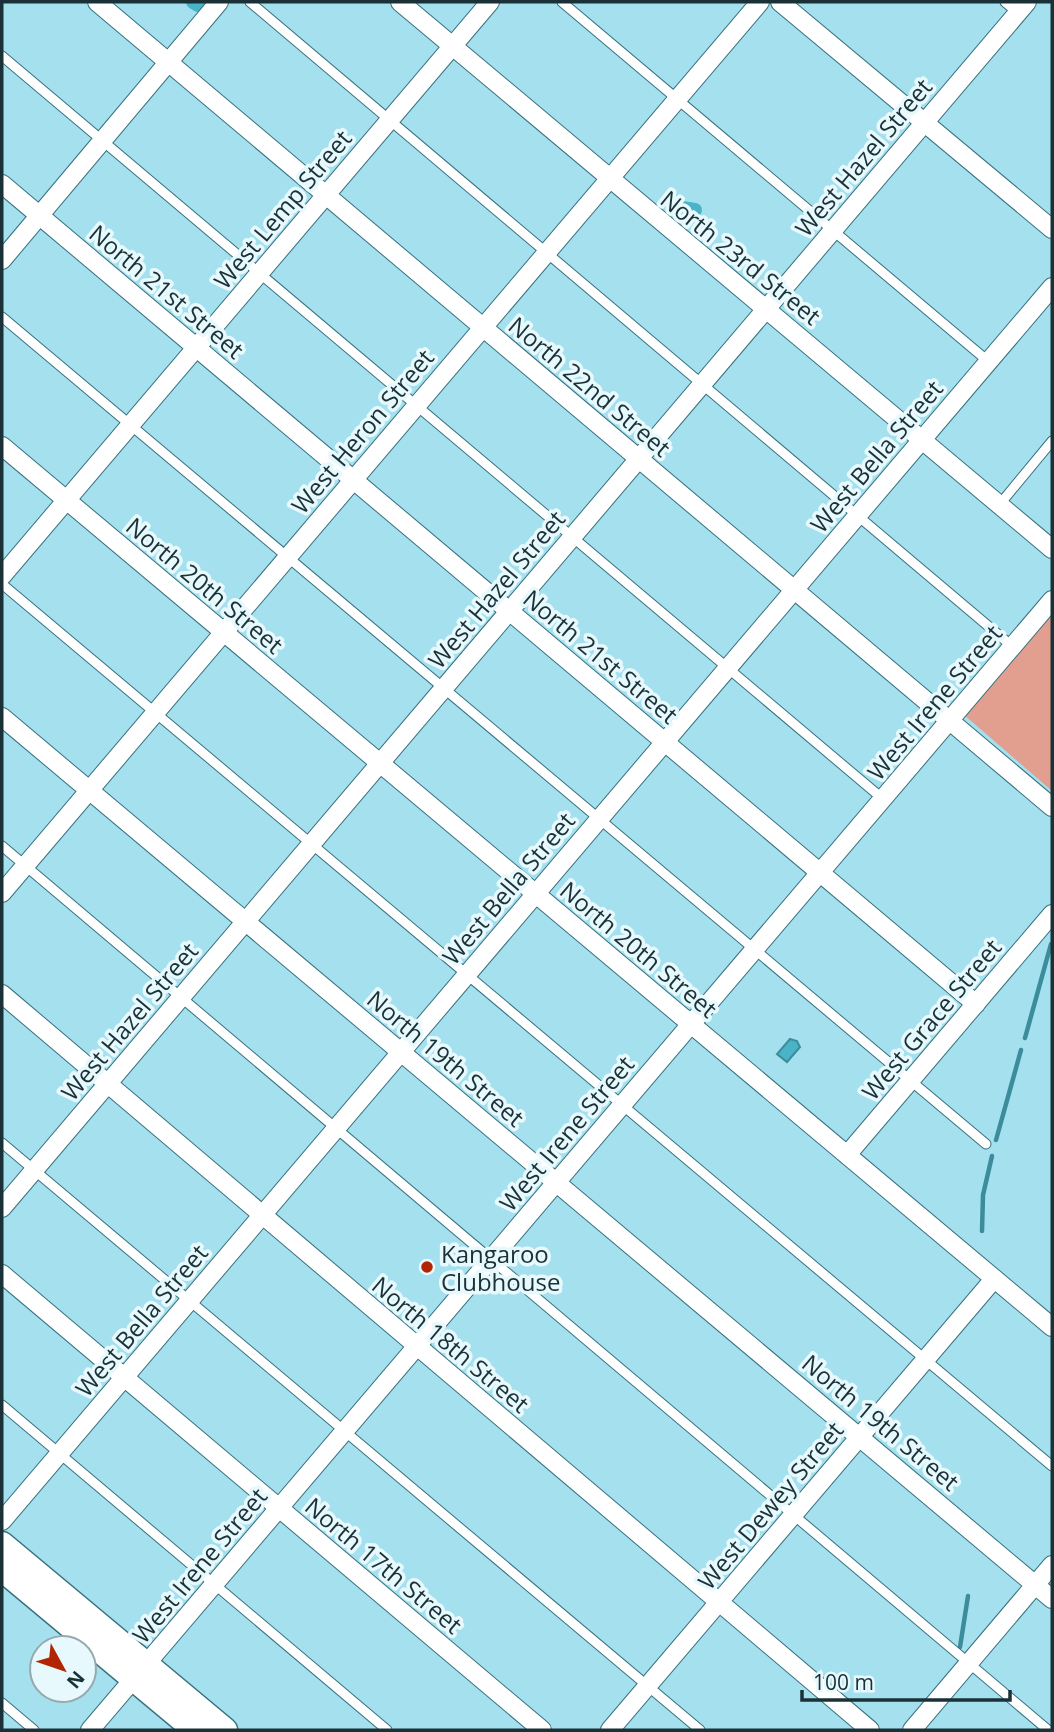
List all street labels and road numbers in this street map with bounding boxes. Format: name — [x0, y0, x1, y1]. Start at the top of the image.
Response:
street label: West Hazel Street — [787, 71, 939, 243]
street label: West Lemp Street — [206, 123, 358, 295]
street label: North 23rd Street — [654, 182, 828, 332]
street label: North 21st Street — [83, 216, 251, 366]
street label: North 22nd Street — [502, 308, 678, 464]
street label: West Heron Street — [283, 342, 441, 520]
street label: West Bella Street — [802, 373, 950, 539]
street label: West Hazel Street — [420, 503, 572, 675]
street label: North 20th Street — [119, 509, 291, 661]
street label: North 21st Street — [517, 581, 685, 731]
street label: West Irene Street — [859, 617, 1009, 787]
street label: West Bella Street — [434, 805, 582, 971]
street label: North 20th Street — [553, 873, 725, 1025]
street label: West Grace Street — [854, 932, 1008, 1106]
street label: West Hazel Street — [53, 935, 205, 1107]
street label: North 19th Street — [360, 982, 532, 1134]
street label: West Irene Street — [491, 1048, 641, 1218]
street label: West Bella Street — [67, 1237, 215, 1403]
street label: North 18th Street — [365, 1268, 537, 1420]
street label: North 19th Street — [795, 1346, 967, 1498]
street label: West Dewey Street — [690, 1414, 850, 1596]
street label: West Irene Street — [124, 1480, 274, 1650]
street label: North 17th Street — [298, 1489, 470, 1641]

